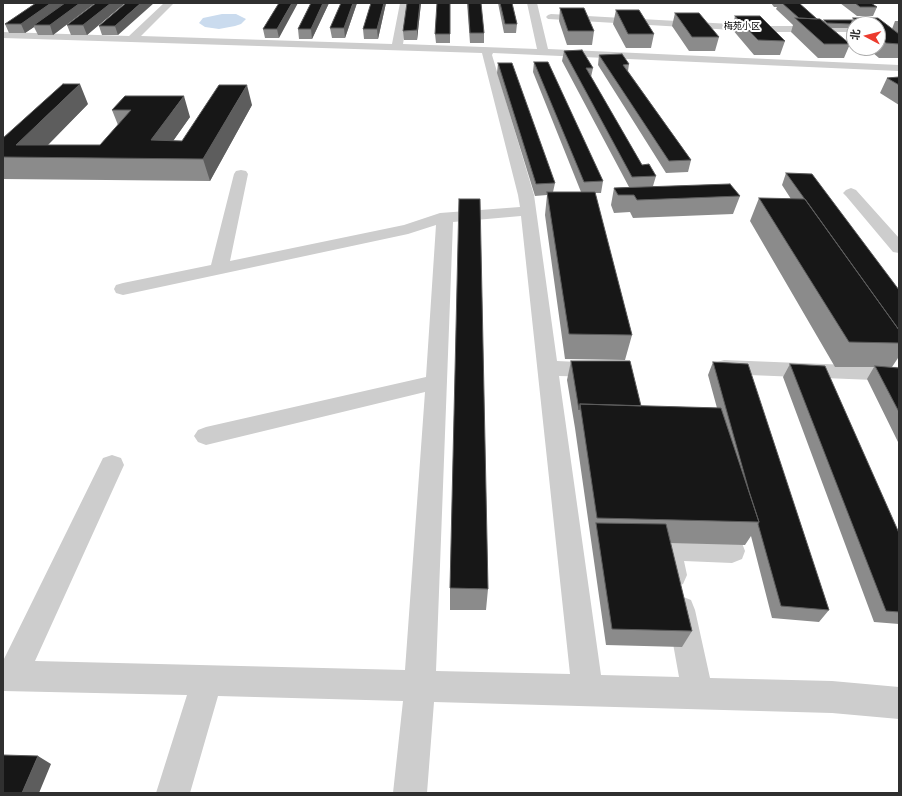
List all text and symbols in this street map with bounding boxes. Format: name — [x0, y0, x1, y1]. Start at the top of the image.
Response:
north arrow — [846, 16, 886, 56]
district label: 梅苑小区 — [724, 21, 760, 31]
text: 北 — [847, 28, 863, 41]

